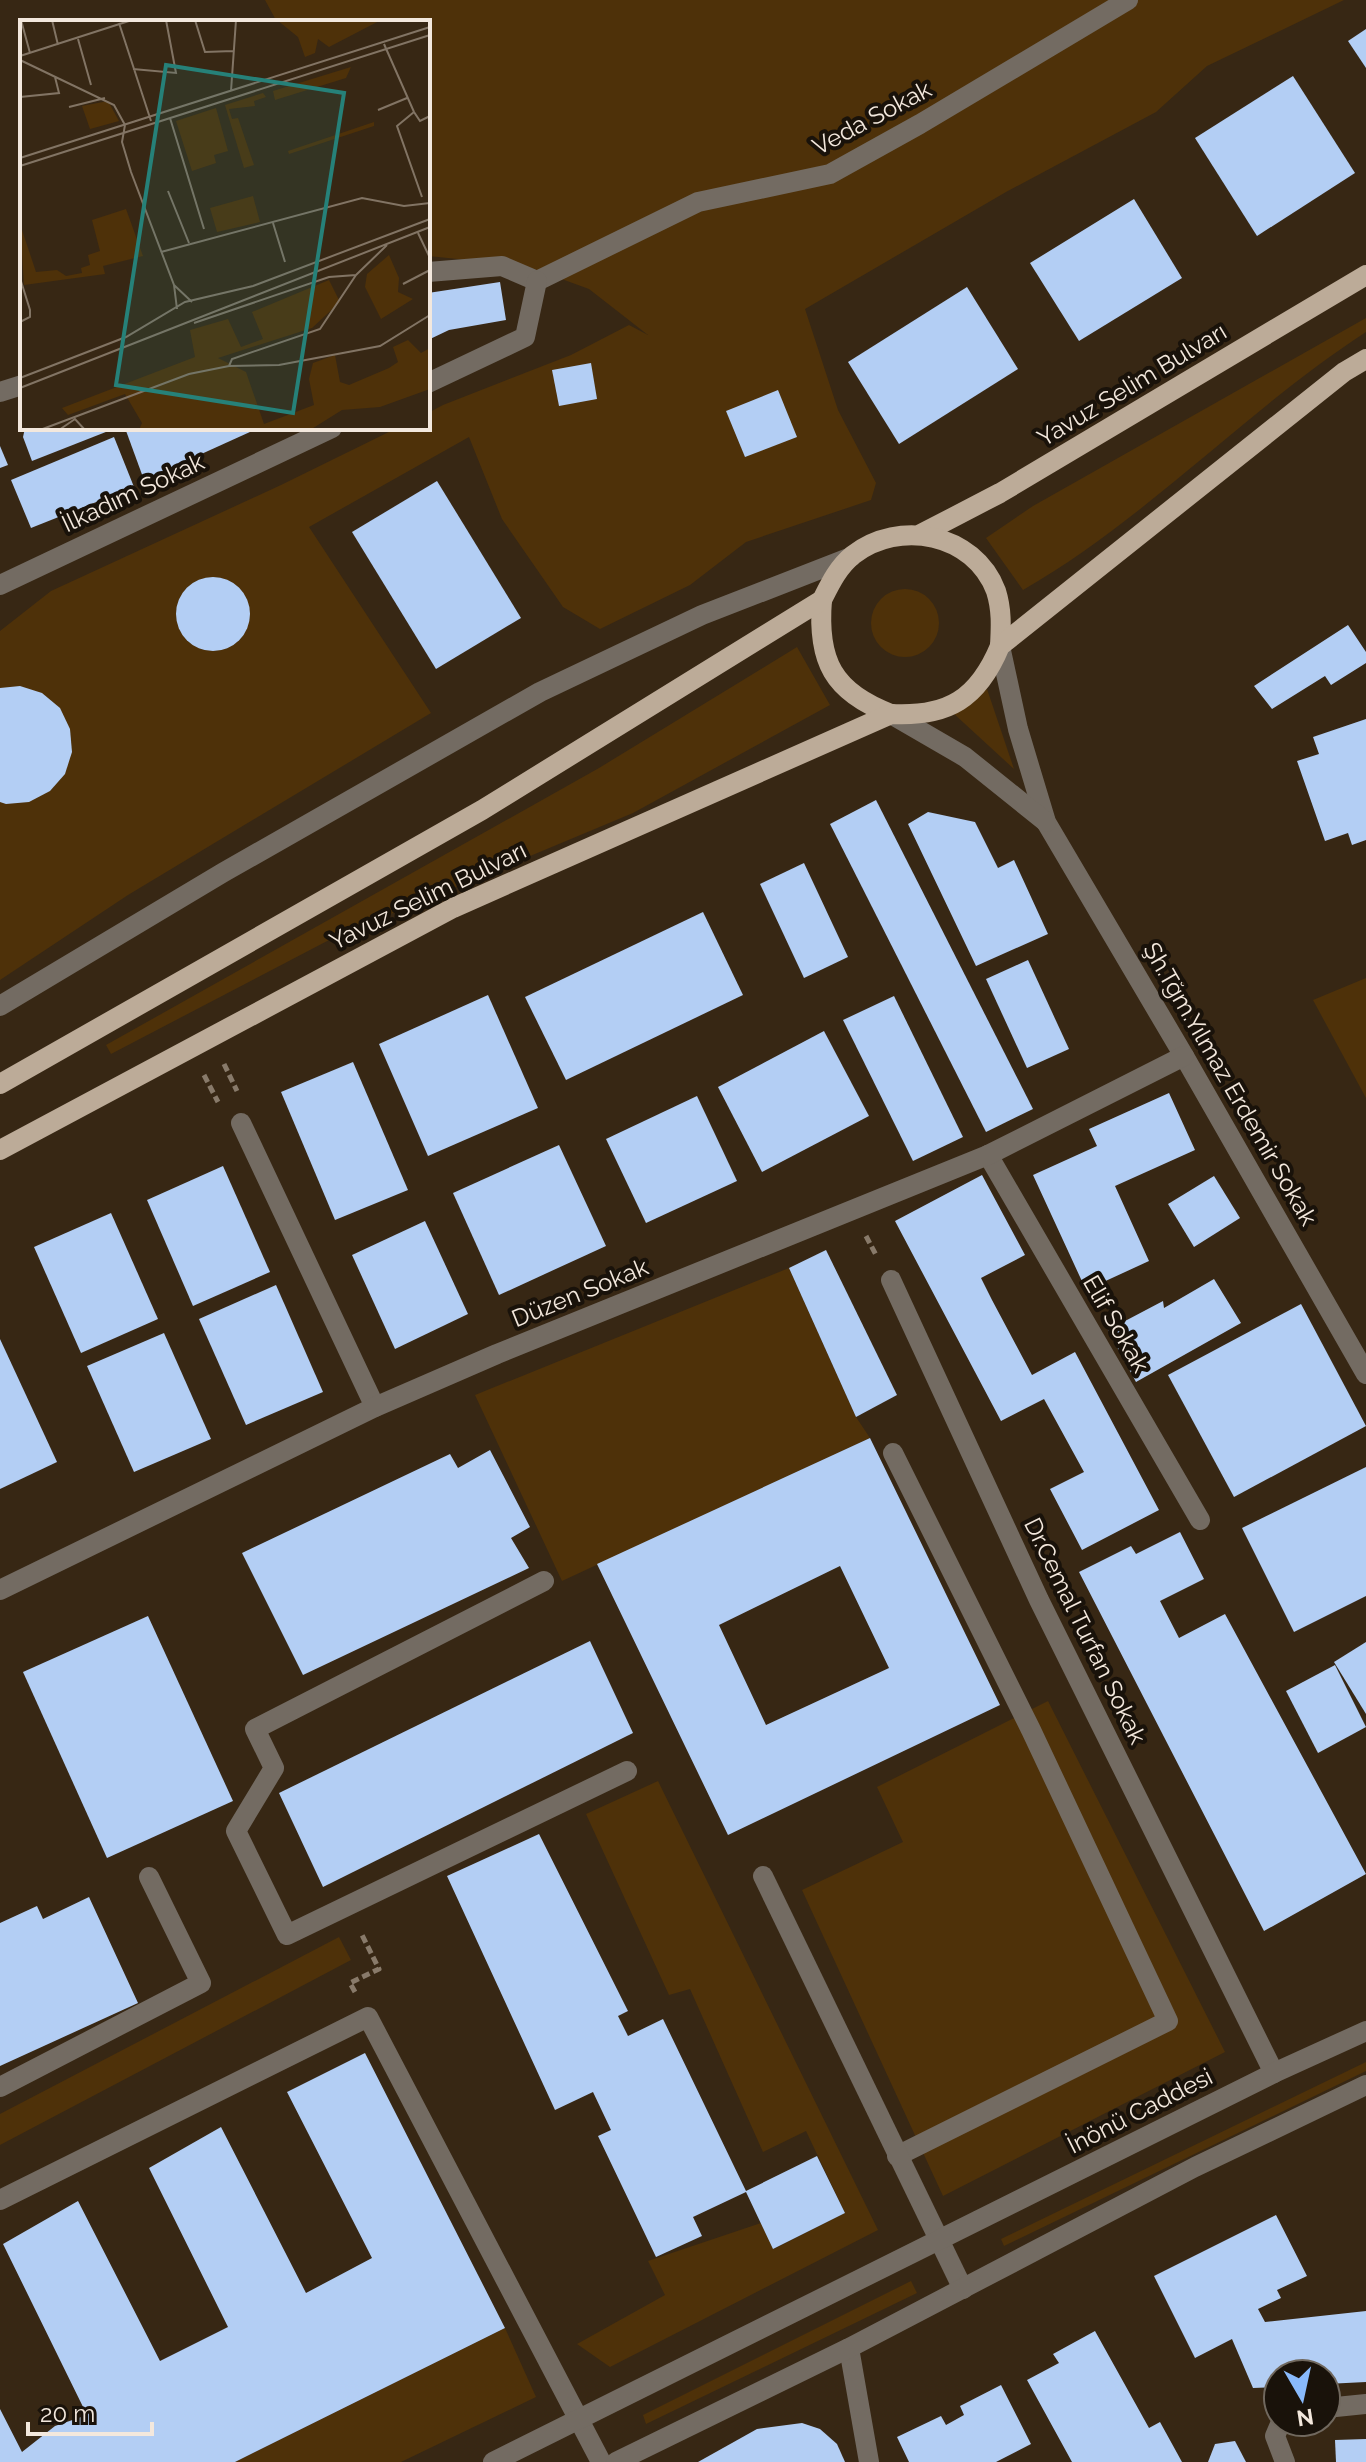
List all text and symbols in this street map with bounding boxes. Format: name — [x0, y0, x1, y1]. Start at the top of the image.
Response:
inset map — [20, 20, 430, 430]
street label: Veda Sokak — [807, 74, 936, 161]
street label: Yavuz Selim Bulvarı — [1032, 317, 1231, 452]
street label: İlkadım Sokak — [57, 447, 209, 538]
street label: Yavuz Selim Bulvarı — [325, 835, 531, 956]
street label: Şh.Tğm.Yılmaz Erdemir Sokak — [1137, 937, 1324, 1231]
street label: Düzen Sokak — [507, 1252, 652, 1333]
street label: Elif Sokak — [1077, 1270, 1156, 1378]
street label: Dr.Cemal Turfan Sokak — [1018, 1513, 1153, 1749]
street label: İnönü Caddesi — [1062, 2062, 1217, 2160]
north arrow — [1262, 2358, 1342, 2438]
scale bar — [28, 2386, 152, 2436]
text: 20 m — [40, 2399, 95, 2428]
text: N — [1295, 2404, 1315, 2432]

